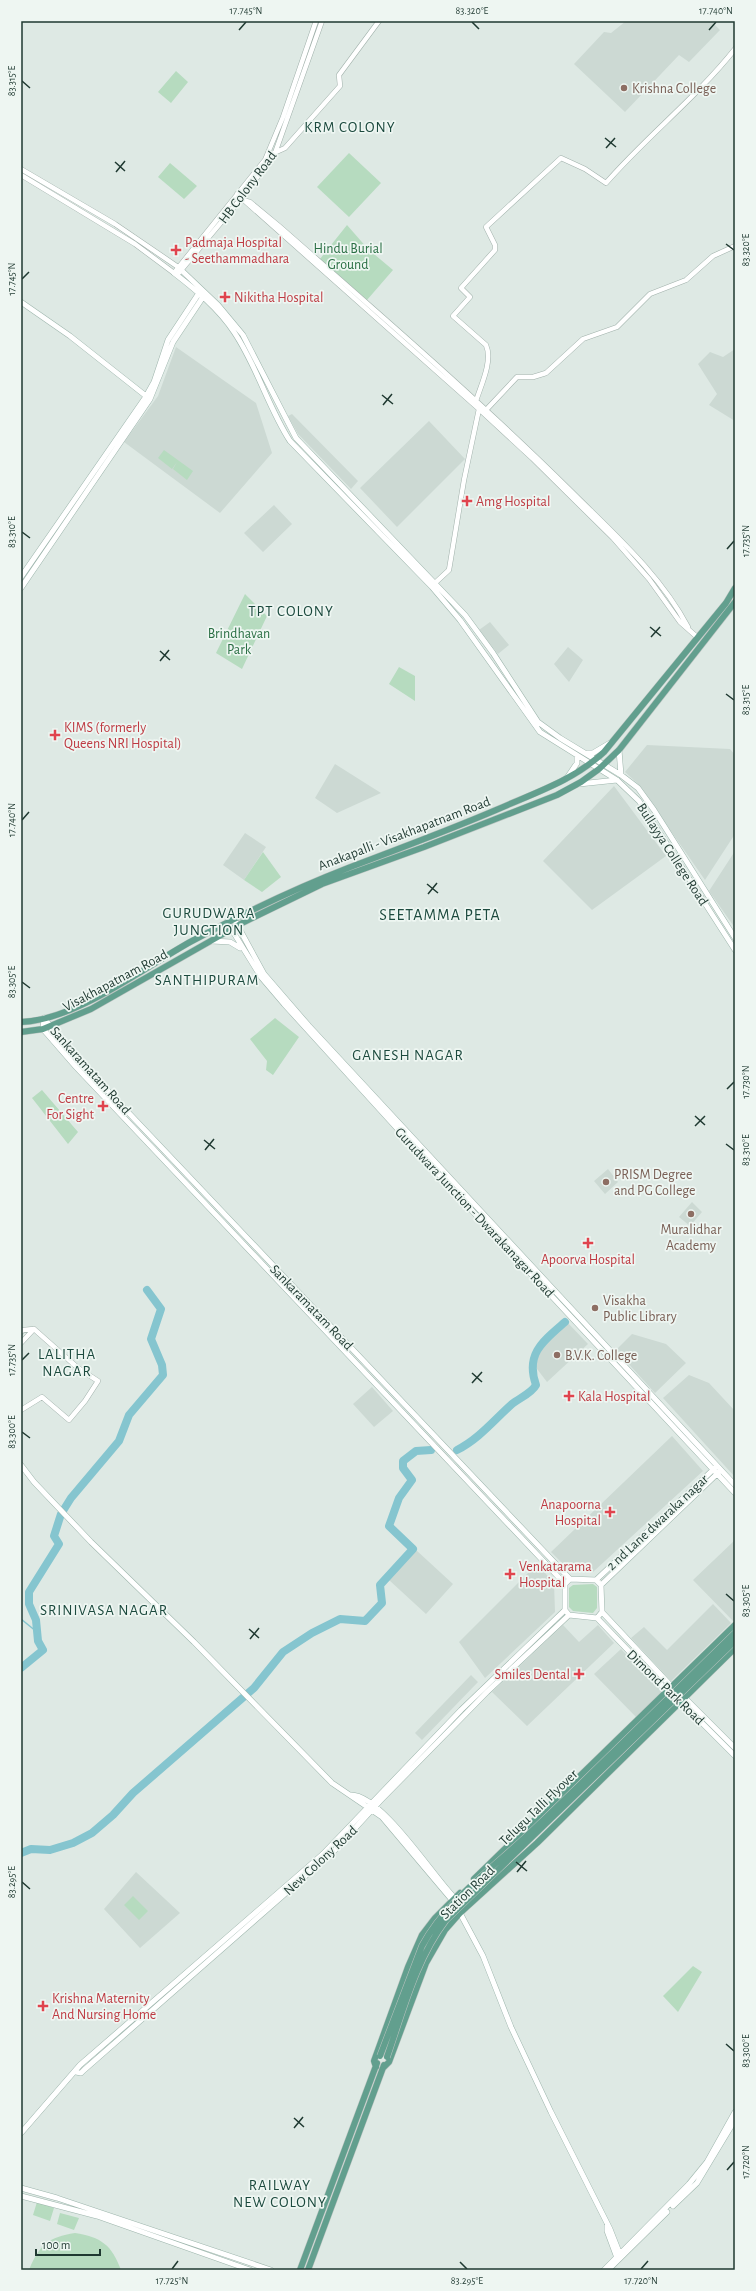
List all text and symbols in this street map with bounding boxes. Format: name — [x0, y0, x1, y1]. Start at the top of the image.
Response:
text: 17.745°N — [230, 6, 262, 16]
text: 83.320°E — [456, 6, 489, 16]
text: 17.740°N — [699, 6, 733, 16]
text: 83.315°E — [7, 66, 17, 96]
place label: Krishna College — [632, 82, 716, 96]
marker: Krishna College — [619, 83, 629, 93]
district label: KRM COLONY — [304, 120, 396, 135]
street label: HB Colony Road — [216, 149, 279, 226]
text: 83.320°E — [741, 233, 751, 266]
place label: Padmaja Hospital - Seethammadhara — [185, 236, 290, 266]
park label: Hindu Burial Ground — [313, 242, 383, 272]
marker: Padmaja Hospital - Seethammadhara — [170, 244, 182, 256]
text: 17.745°N — [7, 263, 17, 295]
marker: Nikitha Hospital — [219, 291, 231, 303]
place label: Nikitha Hospital — [234, 291, 324, 305]
marker: Amg Hospital — [461, 495, 473, 507]
place label: Amg Hospital — [476, 495, 551, 509]
text: 83.310°E — [7, 516, 17, 548]
text: 17.735°N — [741, 525, 751, 557]
district label: TPT COLONY — [248, 604, 334, 619]
park label: Brindhavan Park — [208, 627, 270, 657]
text: 83.315°E — [741, 685, 751, 715]
place label: KIMS (formerly Queens NRI Hospital) — [64, 721, 182, 751]
marker: KIMS (formerly Queens NRI Hospital) — [49, 729, 61, 741]
street label: Anakapalli - Visakhapatnam Road — [316, 795, 492, 873]
street label: Bullayya College Road — [634, 801, 710, 908]
text: 17.740°N — [7, 803, 17, 837]
district label: GURUDWARA JUNCTION — [163, 906, 256, 938]
district label: SEETAMMA PETA — [379, 907, 501, 923]
street label: Visakhapatnam Road — [61, 947, 170, 1014]
text: 83.305°E — [7, 966, 17, 998]
district label: SANTHIPURAM — [155, 973, 259, 988]
street label: Sankaramatam Road — [47, 1024, 133, 1117]
district label: GANESH NAGAR — [352, 1048, 464, 1063]
text: 17.730°N — [741, 1065, 751, 1099]
place label: Centre For Sight — [46, 1092, 95, 1122]
marker: Centre For Sight — [97, 1100, 109, 1112]
street label: Gurudwara Junction - Dwarakanagar Road — [392, 1125, 557, 1300]
text: 83.310°E — [741, 1134, 751, 1166]
place label: PRISM Degree and PG College — [614, 1168, 695, 1198]
marker: PRISM Degree and PG College — [601, 1177, 611, 1187]
marker: Muralidhar Academy — [686, 1209, 696, 1219]
place label: Muralidhar Academy — [661, 1223, 722, 1253]
marker: Apoorva Hospital — [582, 1237, 594, 1249]
place label: Apoorva Hospital — [541, 1253, 635, 1267]
street label: Sankaramatam Road — [267, 1262, 356, 1353]
place label: Visakha Public Library — [603, 1294, 677, 1324]
marker: Visakha Public Library — [590, 1303, 600, 1313]
text: 17.735°N — [7, 1344, 17, 1376]
district label: LALITHA NAGAR — [38, 1347, 96, 1379]
place label: B.V.K. College — [565, 1349, 637, 1363]
marker: B.V.K. College — [552, 1350, 562, 1360]
marker: Kala Hospital — [563, 1390, 575, 1402]
place label: Kala Hospital — [578, 1390, 650, 1404]
text: 83.300°E — [7, 1415, 17, 1449]
street label: 2 nd Lane dwaraka nagar — [604, 1472, 712, 1573]
place label: Anapoorna Hospital — [540, 1498, 602, 1528]
marker: Anapoorna Hospital — [604, 1506, 616, 1518]
place label: Venkatarama Hospital — [519, 1560, 592, 1590]
marker: Venkatarama Hospital — [504, 1568, 516, 1580]
text: 83.305°E — [741, 1585, 751, 1617]
district label: SRINIVASA NAGAR — [40, 1603, 168, 1618]
street label: Dimond Park Road — [624, 1647, 707, 1728]
place label: Smiles Dental — [494, 1668, 570, 1682]
marker: Smiles Dental — [573, 1668, 585, 1680]
street label: Telugu Talli Flyover — [497, 1767, 581, 1849]
street label: New Colony Road — [281, 1823, 360, 1898]
street label: Station Road — [438, 1864, 498, 1922]
text: 83.295°E — [7, 1866, 17, 1898]
place label: Krishna Maternity And Nursing Home — [52, 1992, 156, 2022]
marker: Krishna Maternity And Nursing Home — [37, 2000, 49, 2012]
text: 83.300°E — [741, 2034, 751, 2068]
text: 17.720°N — [741, 2145, 751, 2179]
district label: RAILWAY NEW COLONY — [233, 2178, 327, 2210]
scale bar — [36, 2231, 100, 2257]
text: 100 m — [42, 2239, 70, 2251]
text: 17.725°N — [156, 2276, 188, 2286]
text: 83.295°E — [451, 2276, 483, 2286]
text: 17.720°N — [624, 2276, 658, 2286]

